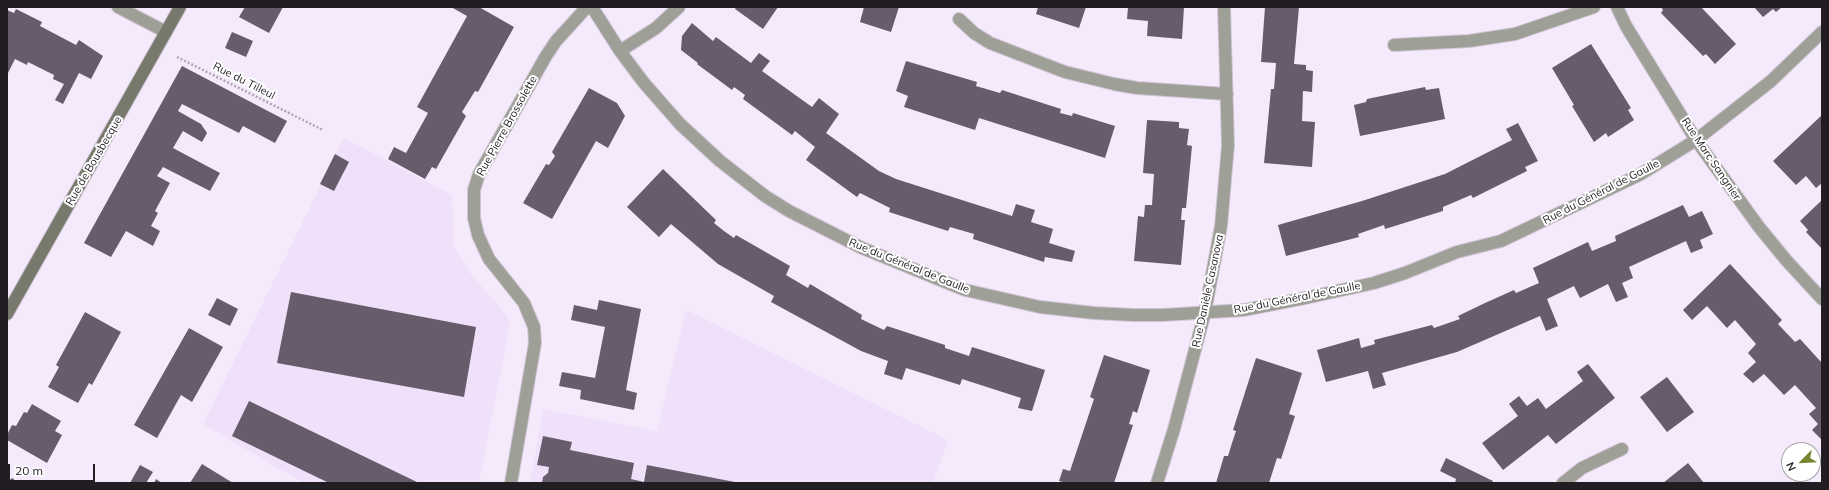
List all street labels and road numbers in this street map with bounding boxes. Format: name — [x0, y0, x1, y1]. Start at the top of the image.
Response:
street label: Rue du Tilleul — [211, 60, 277, 102]
street label: Rue Pierre Brossolette — [474, 74, 540, 178]
street label: Rue de Bousbecque — [63, 114, 125, 208]
street label: Rue Marc Sangnier — [1679, 115, 1743, 203]
street label: Rue du Général de Gaulle — [1541, 157, 1661, 227]
street label: Rue Danièle Casanova — [1190, 233, 1226, 349]
street label: Rue du Général de Gaulle — [847, 236, 971, 296]
street label: Rue du Général de Gaulle — [1233, 279, 1361, 317]

